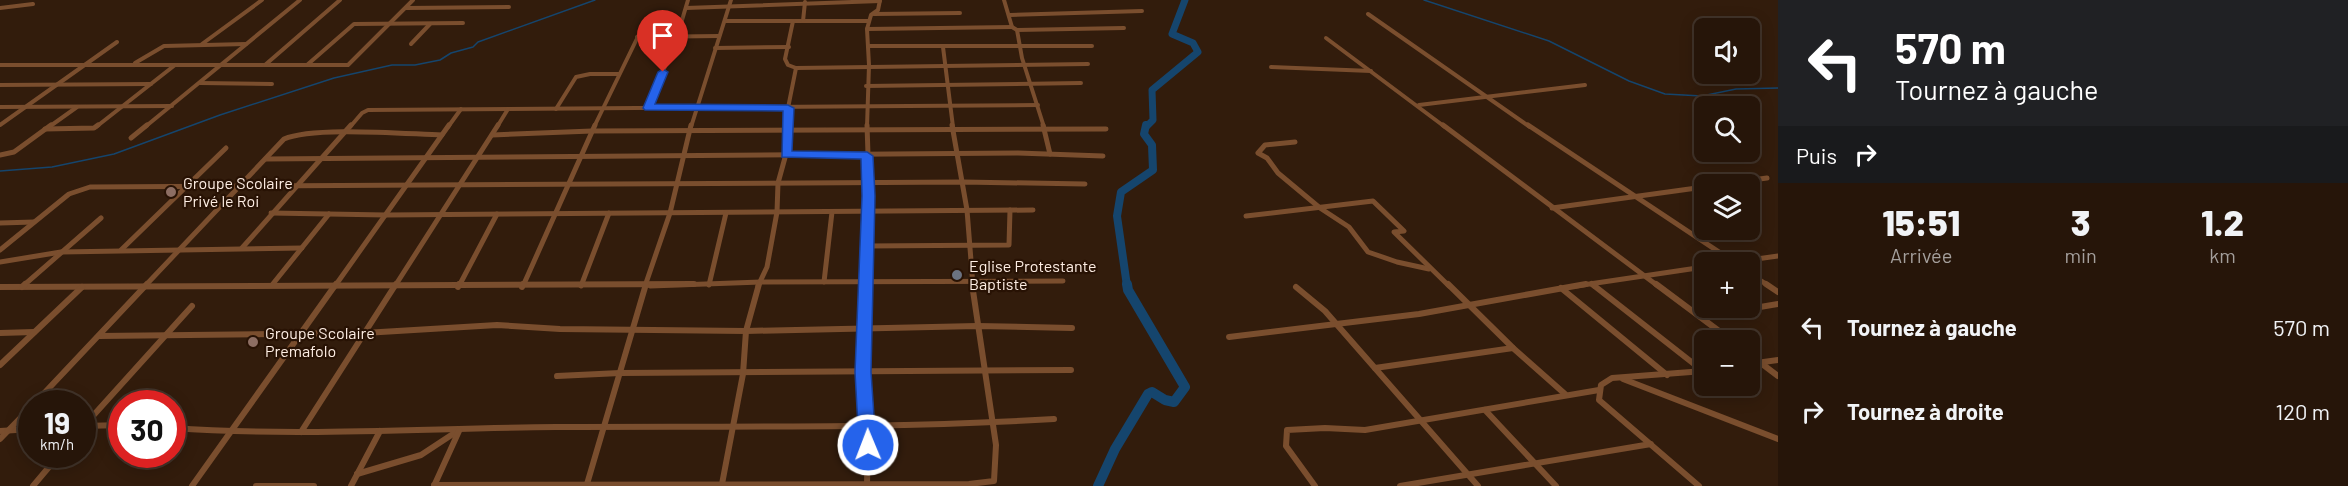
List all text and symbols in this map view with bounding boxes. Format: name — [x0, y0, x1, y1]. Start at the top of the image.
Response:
pin — [637, 10, 688, 72]
map controls — [1694, 18, 1760, 396]
button: sound — [1694, 18, 1760, 84]
icon: arrive — [646, 19, 679, 52]
text: 570 m — [1895, 22, 2006, 72]
icon: left — [1796, 24, 1874, 102]
text: Tournez à gauche — [1895, 73, 2098, 105]
button: search — [1694, 96, 1760, 162]
icon: right — [1849, 138, 1882, 171]
text: Puis — [1796, 142, 1837, 168]
place label: Groupe Scolaire Privé le Roi — [183, 173, 293, 210]
button: layers — [1694, 174, 1760, 240]
marker: Groupe Scolaire Privé le Roi — [164, 185, 178, 199]
text: 15:51 — [1882, 200, 1960, 243]
text: 3 — [2071, 200, 2091, 243]
text: 1.2 — [2201, 200, 2244, 243]
text: Arrivée — [1890, 243, 1952, 267]
text: min — [2064, 243, 2097, 267]
text: km — [2209, 243, 2236, 267]
button: + — [1694, 252, 1760, 318]
place label: Eglise Protestante Baptiste — [969, 256, 1097, 293]
marker: Eglise Protestante Baptiste — [950, 268, 964, 282]
icon: left — [1796, 311, 1829, 344]
text: Tournez à gauche — [1847, 314, 2017, 340]
text: 570 m — [2273, 314, 2330, 340]
place label: Groupe Scolaire Premafolo — [265, 323, 375, 360]
button: − — [1694, 330, 1760, 396]
marker: Groupe Scolaire Premafolo — [246, 335, 260, 349]
speed limit sign: 30 — [108, 390, 186, 468]
icon: right — [1796, 395, 1829, 428]
text: Tournez à droite — [1847, 398, 2004, 424]
text: 120 m — [2275, 398, 2330, 424]
text: 19 — [44, 404, 70, 440]
position arrow — [836, 413, 900, 477]
text: km/h — [40, 435, 74, 453]

